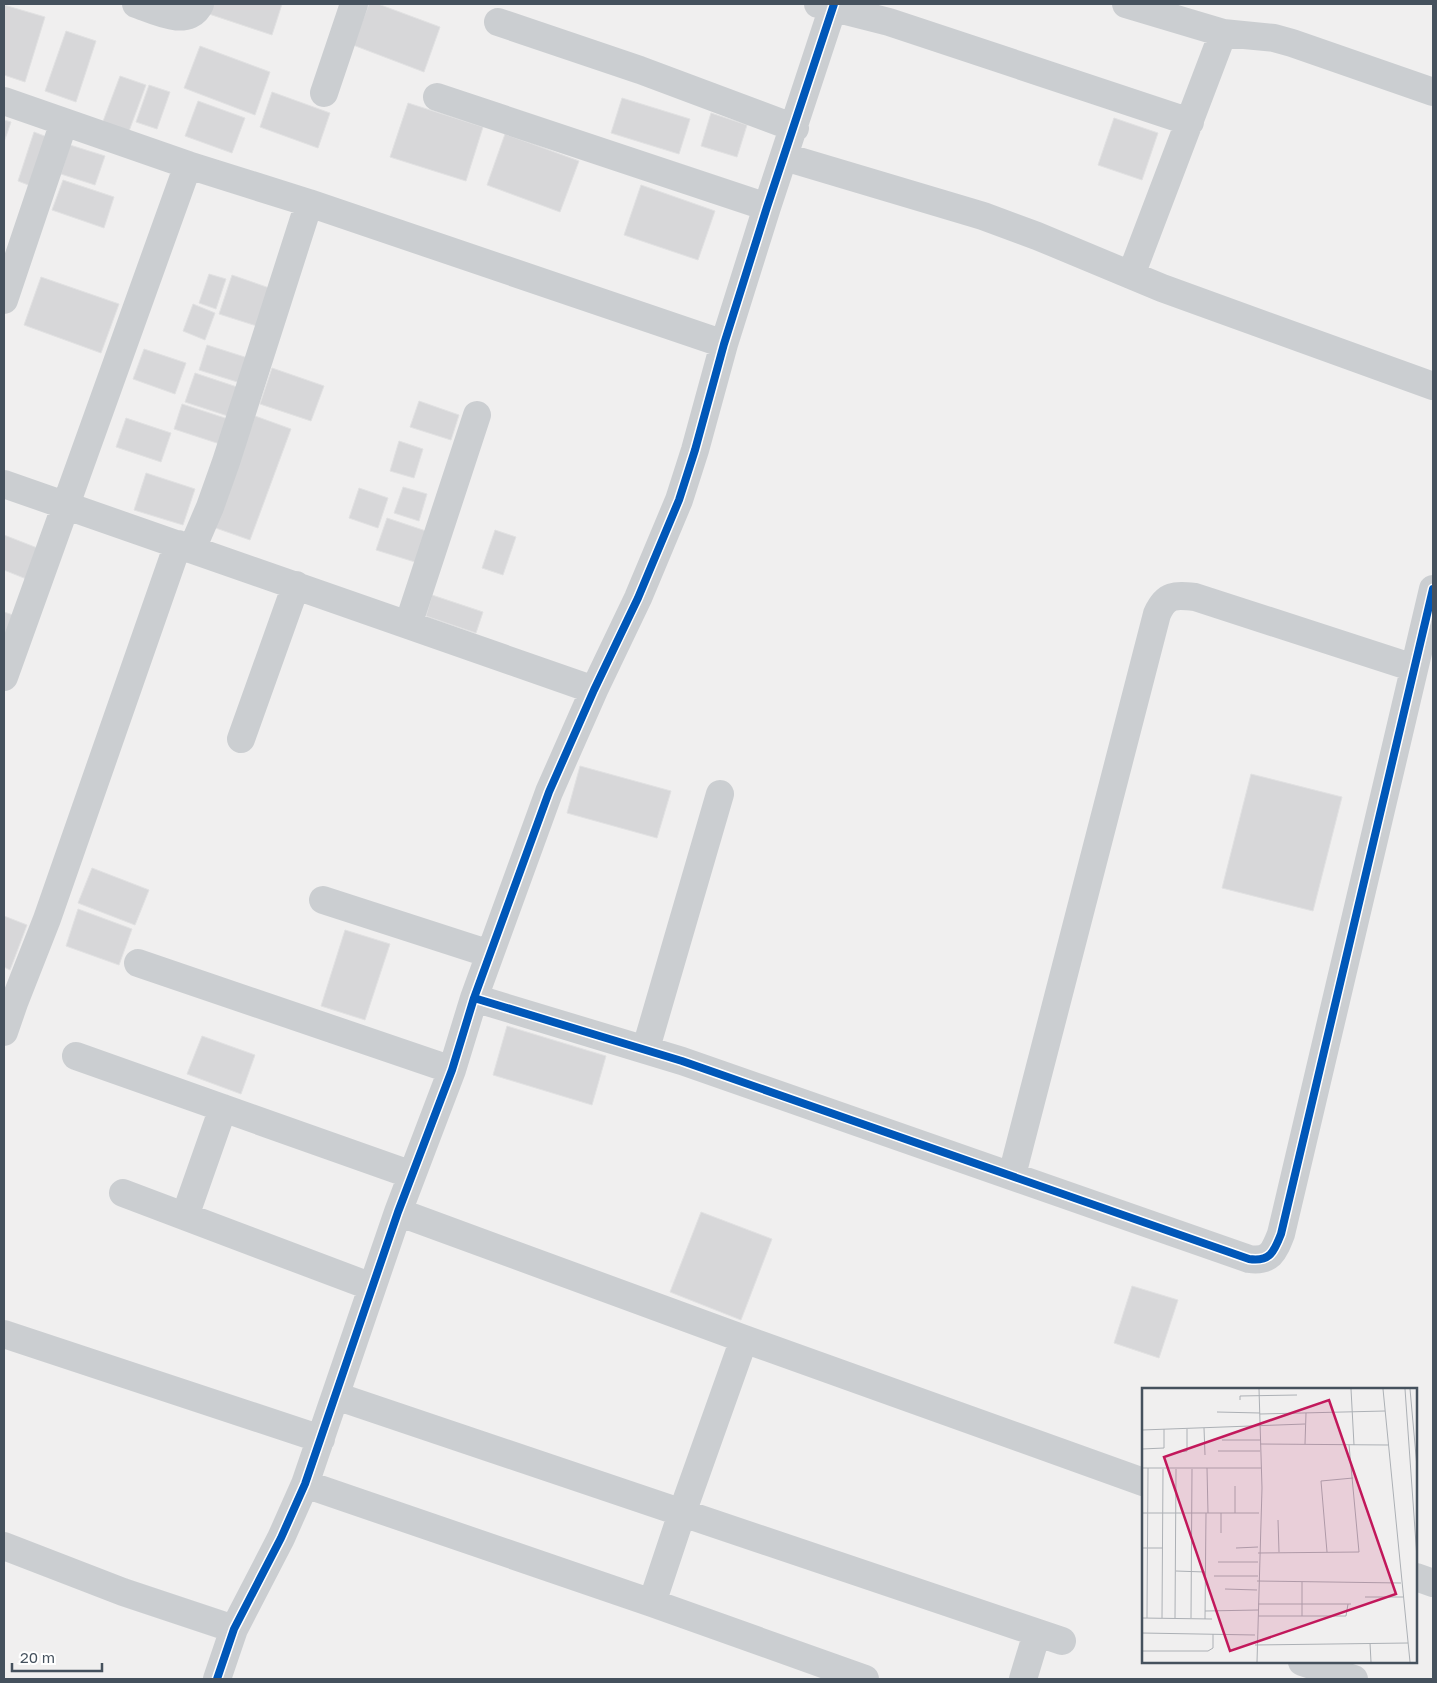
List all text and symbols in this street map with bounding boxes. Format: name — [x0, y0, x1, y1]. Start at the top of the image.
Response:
inset map — [1142, 1388, 1417, 1663]
scale bar — [12, 1640, 102, 1672]
text: 20 m — [20, 1648, 55, 1666]

